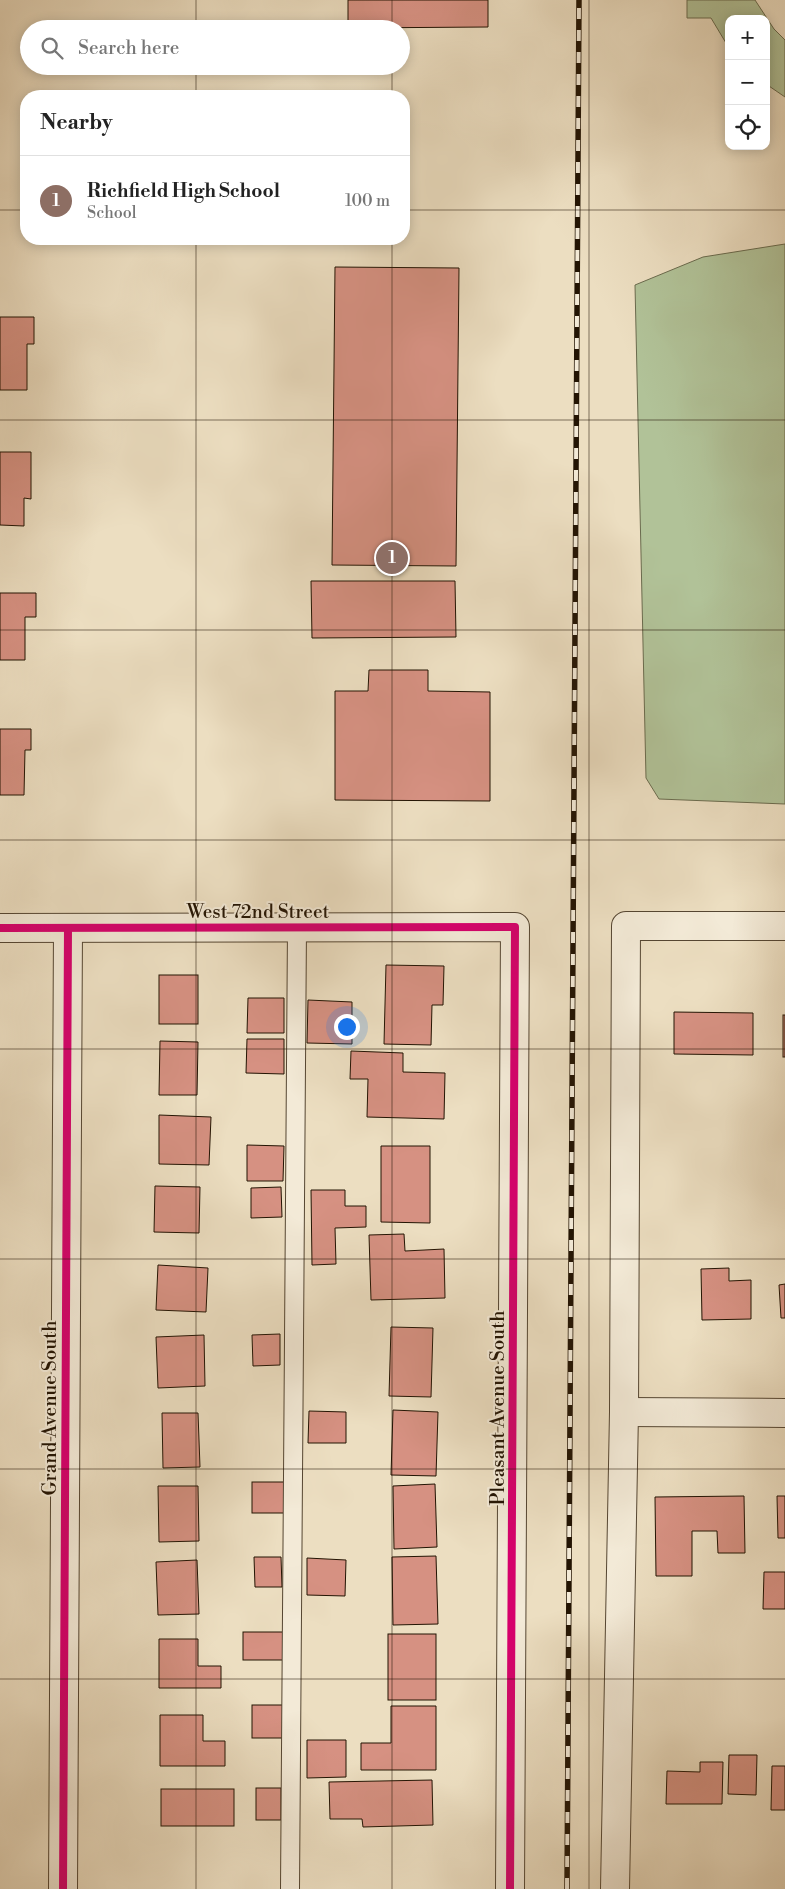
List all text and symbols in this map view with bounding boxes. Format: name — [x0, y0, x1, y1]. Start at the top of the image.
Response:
map controls — [725, 15, 770, 150]
button: + — [725, 15, 770, 60]
search box — [20, 20, 410, 75]
icon: search — [38, 34, 66, 62]
text: Search here — [78, 36, 179, 60]
button: − — [725, 60, 770, 105]
button: locate — [725, 105, 770, 150]
text: Nearby — [40, 110, 113, 136]
text: Richfield High School — [87, 179, 280, 203]
text: 1 — [52, 191, 60, 211]
text: 100 m — [345, 191, 390, 211]
text: School — [87, 203, 136, 223]
pin: 1 — [376, 539, 408, 577]
street label: West 72nd Street — [186, 900, 330, 924]
your location — [334, 1014, 360, 1040]
street label: Pleasant Avenue South — [486, 1311, 510, 1505]
street label: Grand Avenue South — [38, 1320, 62, 1496]

